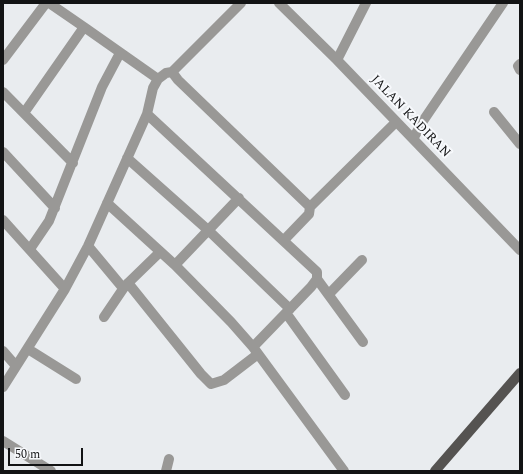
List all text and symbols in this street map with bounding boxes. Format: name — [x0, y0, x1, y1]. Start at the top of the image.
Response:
street label: JALAN KADIRAN — [367, 73, 453, 161]
scale bar — [10, 440, 85, 466]
text: 50 m — [15, 445, 40, 464]

